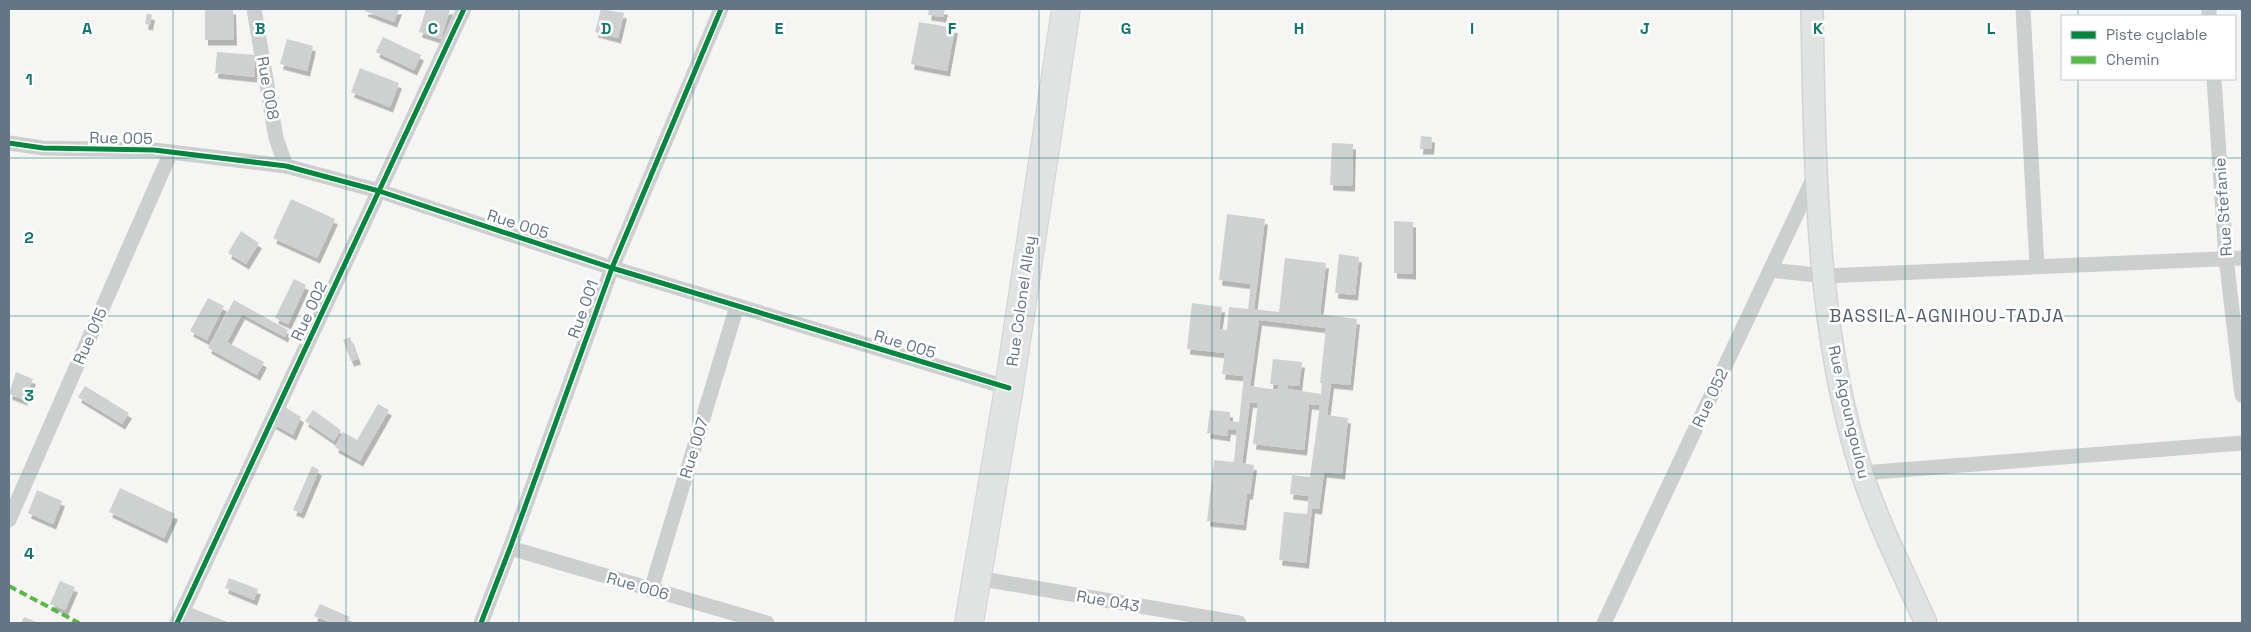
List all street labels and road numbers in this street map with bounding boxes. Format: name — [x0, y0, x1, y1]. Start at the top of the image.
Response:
street label: Rue 008 — [252, 55, 284, 121]
street label: Rue 005 — [89, 127, 153, 149]
street label: Rue Stefanie — [2209, 157, 2237, 257]
street label: Rue 005 — [485, 204, 551, 244]
street label: Rue Colonel Alley — [1001, 234, 1041, 368]
street label: Rue 001 — [563, 277, 603, 341]
street label: Rue 002 — [286, 278, 332, 344]
street label: Rue 015 — [68, 304, 112, 368]
street label: Rue 005 — [872, 325, 938, 363]
street label: Rue Agoungoulou — [1823, 343, 1875, 481]
street label: Rue 052 — [1687, 365, 1733, 431]
street label: Rue 007 — [675, 415, 713, 481]
street label: Rue 006 — [604, 567, 672, 605]
street label: Rue 043 — [1075, 585, 1141, 617]

